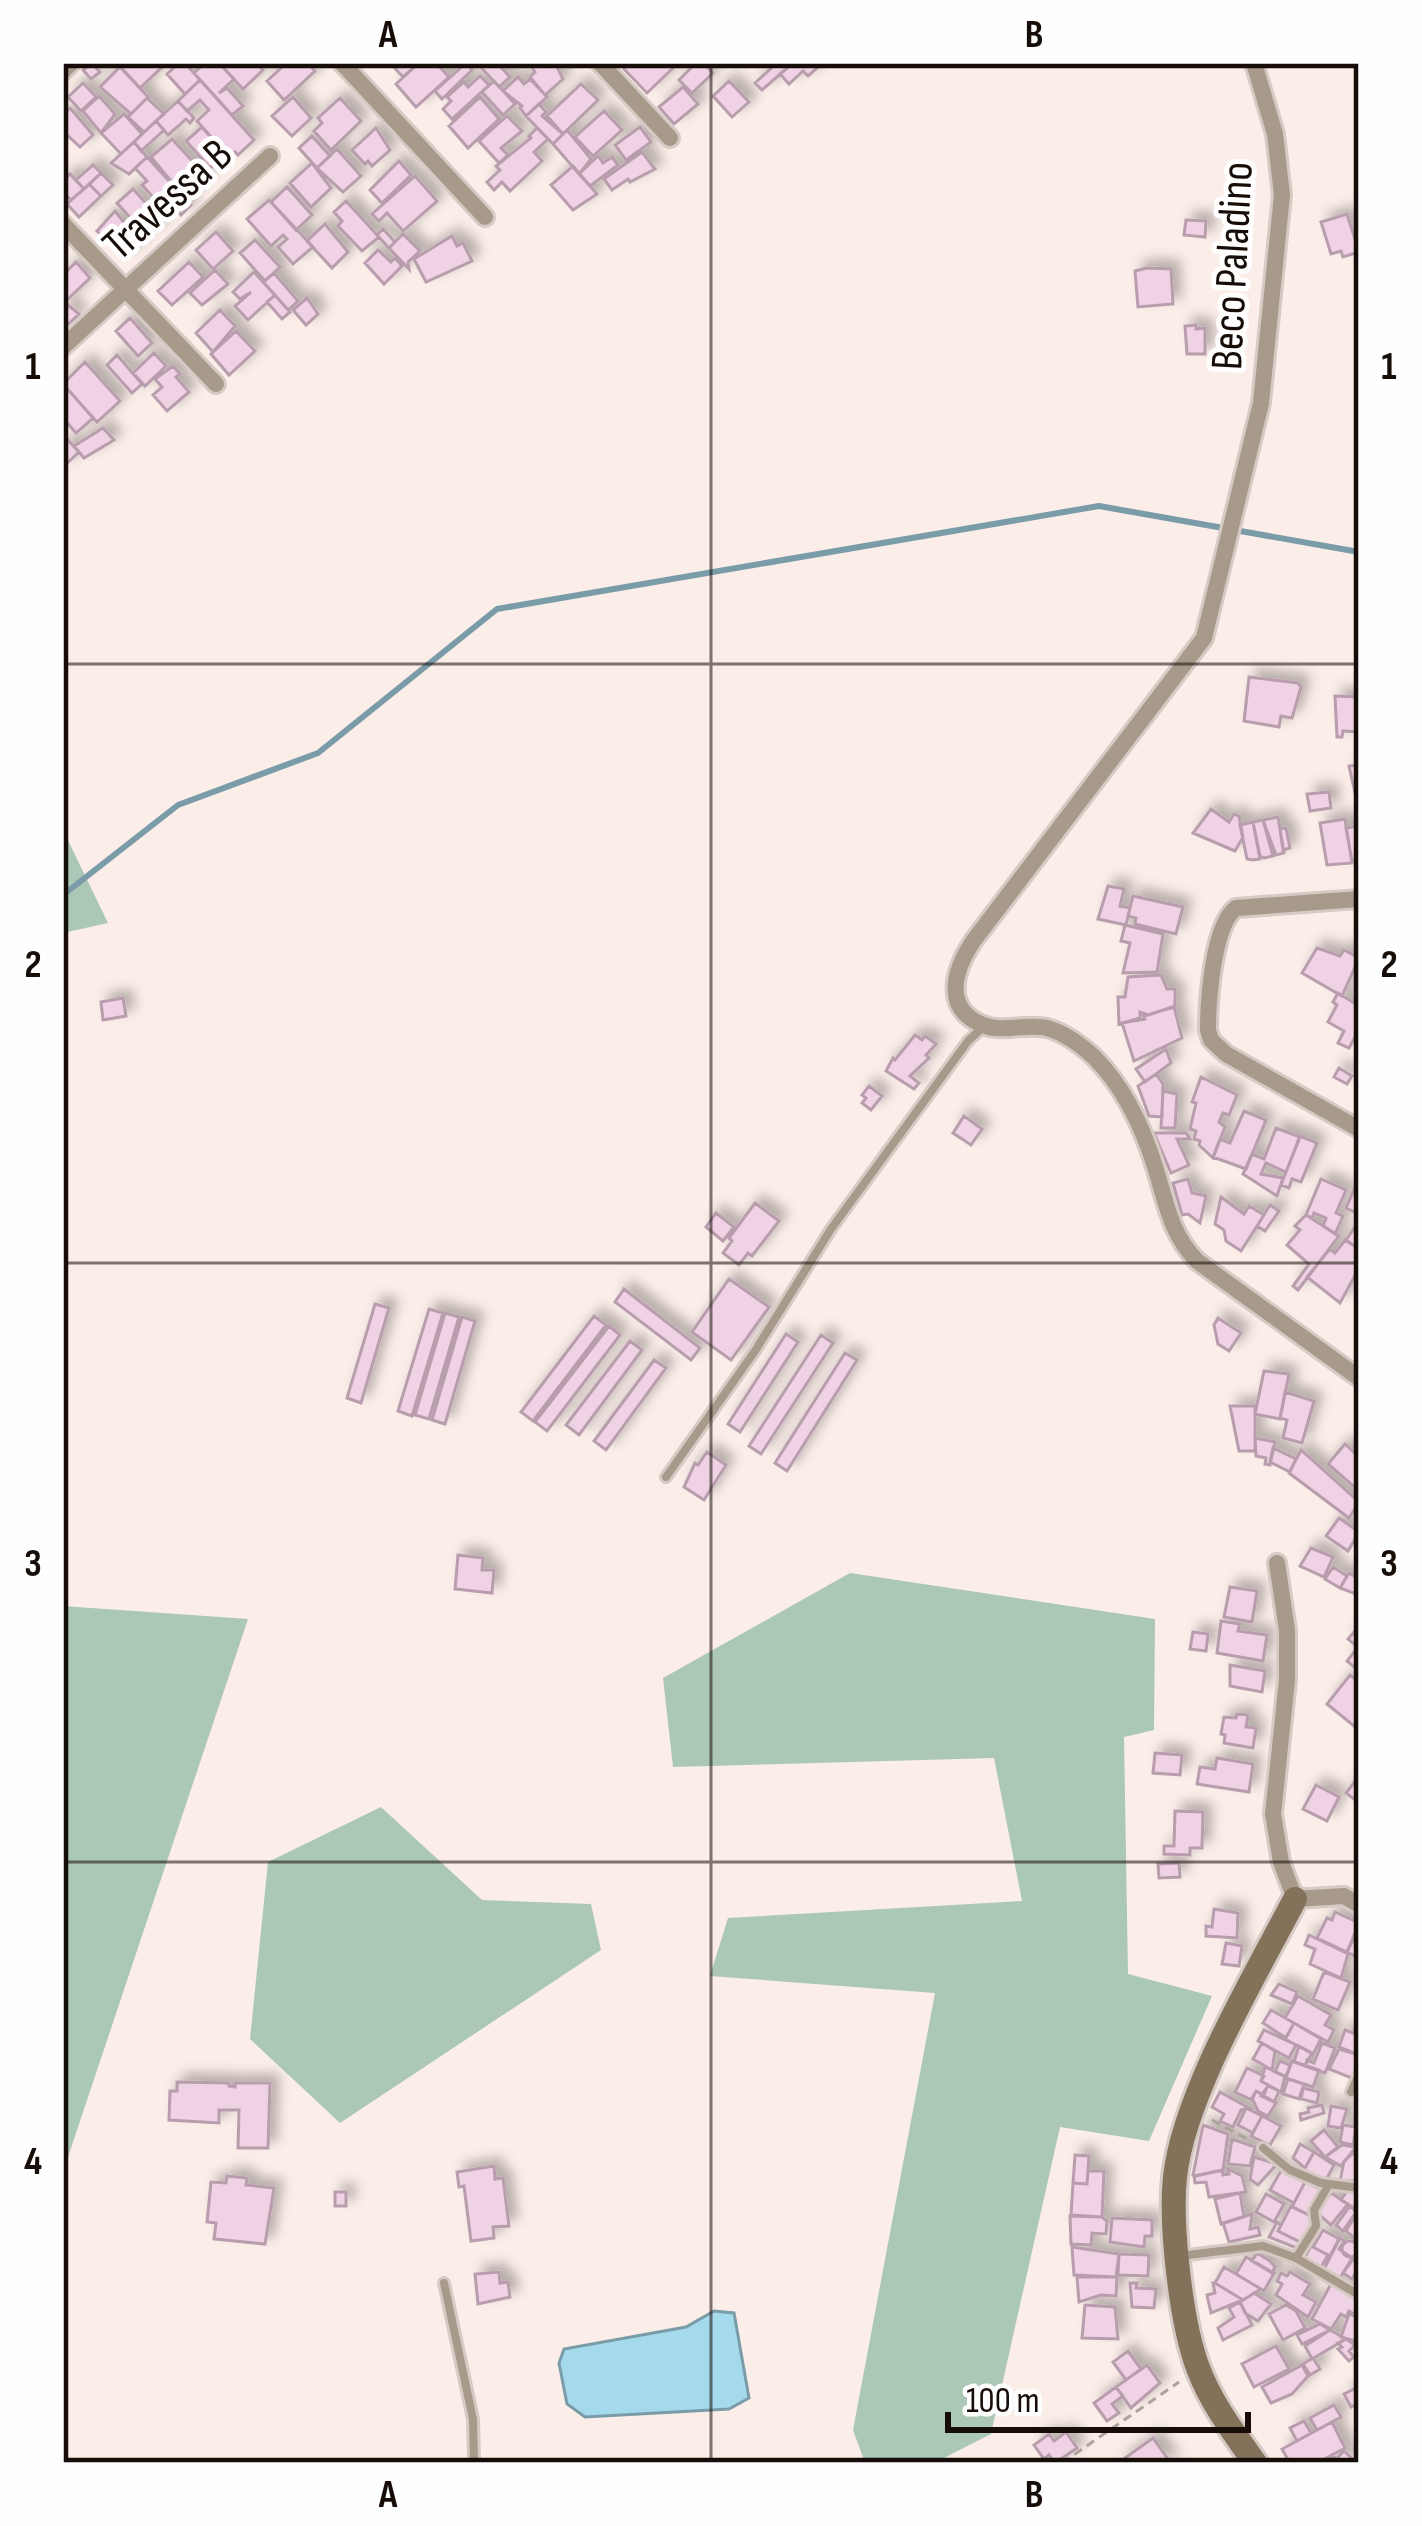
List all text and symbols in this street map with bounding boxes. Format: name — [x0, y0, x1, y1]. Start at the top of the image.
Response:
text: A — [378, 12, 398, 59]
text: B — [1025, 12, 1043, 59]
street label: Travessa B — [92, 128, 244, 272]
street label: Beco Paladino — [1200, 161, 1266, 371]
text: 1 — [25, 344, 41, 391]
text: 1 — [1381, 344, 1397, 391]
text: 2 — [24, 942, 42, 989]
text: 2 — [1380, 942, 1398, 989]
text: 3 — [24, 1541, 42, 1588]
text: 3 — [1380, 1541, 1398, 1588]
text: 4 — [24, 2139, 42, 2186]
text: 4 — [1380, 2139, 1398, 2186]
scale bar — [948, 2358, 1248, 2432]
text: 100 m — [966, 2380, 1040, 2423]
text: A — [378, 2472, 398, 2519]
text: B — [1025, 2472, 1043, 2519]

